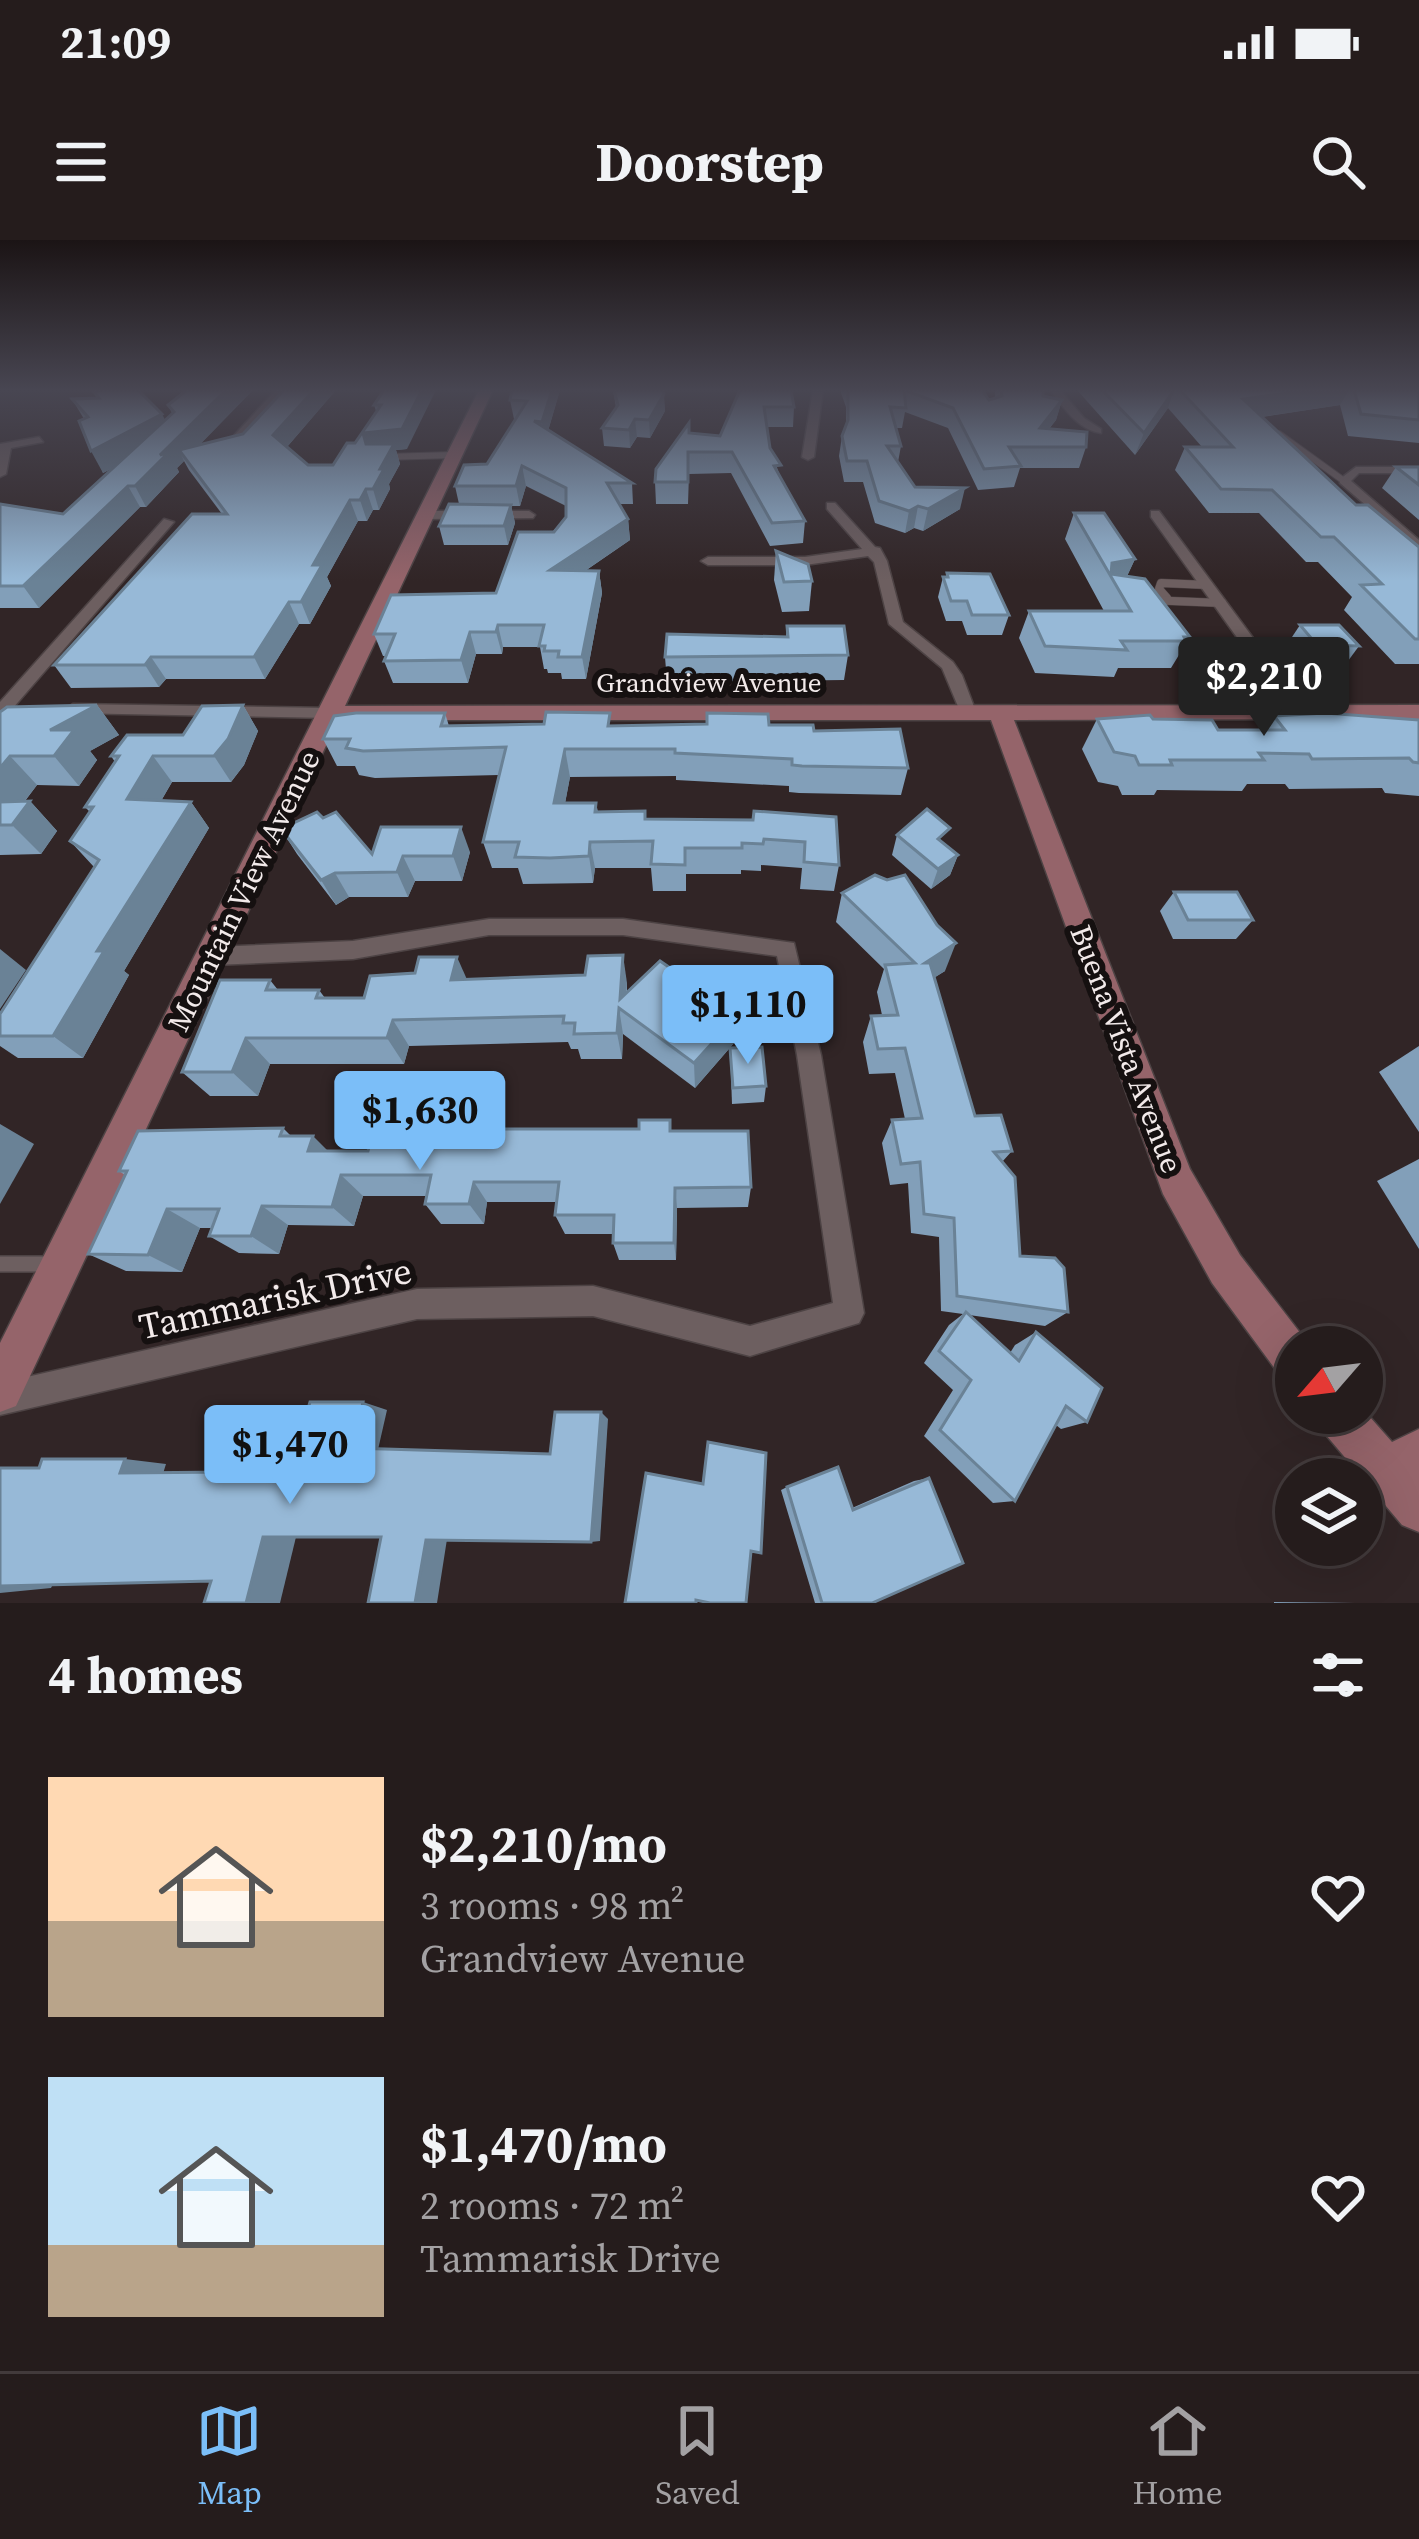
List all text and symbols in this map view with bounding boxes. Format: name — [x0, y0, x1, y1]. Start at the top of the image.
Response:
text: 21:09 — [60, 11, 171, 73]
text: Doorstep — [595, 125, 824, 199]
icon: menu — [48, 129, 114, 195]
icon: search — [1305, 129, 1371, 195]
pin: $2,210 — [1166, 637, 1362, 739]
text: $2,210 — [1205, 649, 1323, 702]
street label: Grandview Avenue — [596, 664, 822, 701]
street label: Mountain View Avenue — [158, 743, 329, 1038]
street label: Buena Vista Avenue — [1060, 919, 1193, 1179]
pin: $1,110 — [650, 965, 846, 1067]
text: $1,110 — [689, 977, 807, 1030]
pin: $1,630 — [322, 1071, 518, 1173]
text: $1,630 — [361, 1083, 479, 1136]
street label: Tammarisk Drive — [134, 1246, 416, 1351]
north arrow — [1275, 1326, 1383, 1434]
map controls — [1275, 1326, 1383, 1566]
pin: $1,470 — [192, 1405, 388, 1507]
text: $1,470 — [231, 1417, 349, 1470]
button: layers — [1275, 1458, 1383, 1566]
text: 4 homes — [48, 1640, 243, 1710]
icon: filters — [1305, 1642, 1371, 1708]
text: $2,210/mo — [420, 1809, 667, 1879]
icon: home — [144, 1825, 288, 1969]
icon: heart — [1305, 1864, 1371, 1930]
text: 3 rooms · 98 m² — [420, 1879, 684, 1932]
text: Grandview Avenue — [420, 1932, 745, 1985]
text: $1,470/mo — [420, 2109, 667, 2179]
icon: home — [144, 2125, 288, 2269]
icon: heart — [1305, 2164, 1371, 2230]
text: 2 rooms · 72 m² — [420, 2179, 684, 2232]
text: Tammarisk Drive — [420, 2232, 721, 2285]
tab: Map — [196, 2398, 262, 2515]
tab: Saved — [655, 2398, 740, 2515]
tab: Home — [1133, 2398, 1223, 2515]

